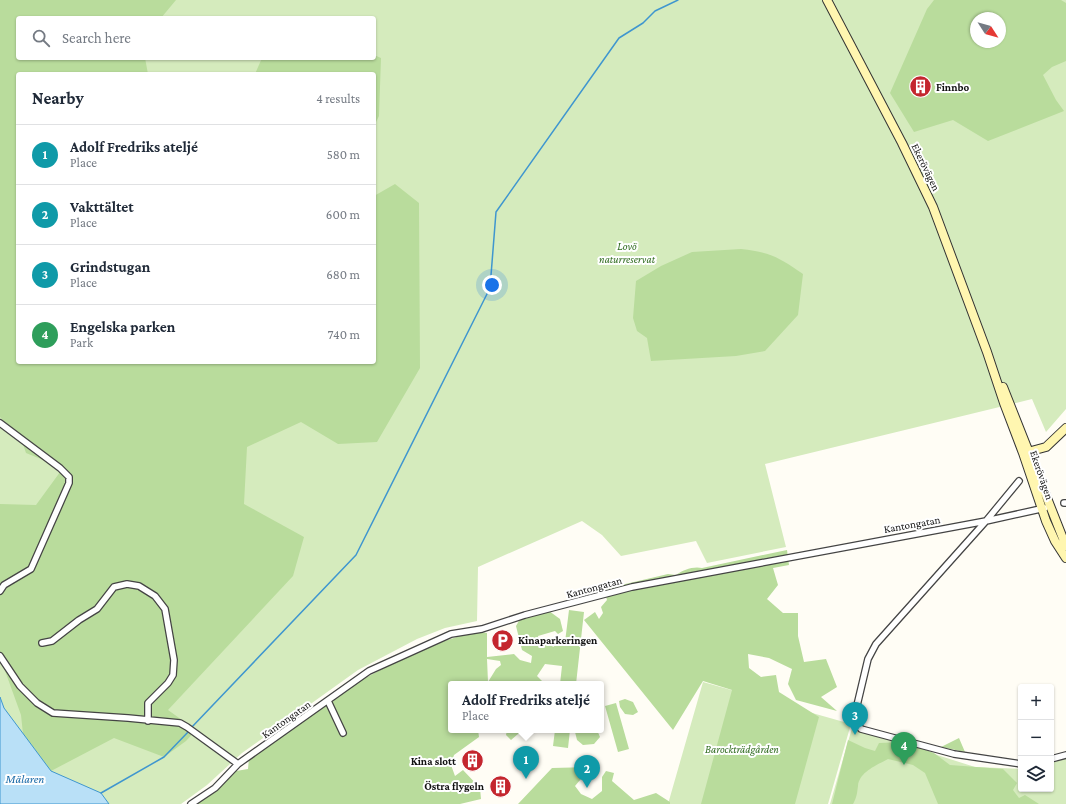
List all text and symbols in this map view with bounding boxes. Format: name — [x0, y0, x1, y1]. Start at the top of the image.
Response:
north arrow — [970, 12, 1006, 48]
search box — [16, 16, 376, 60]
icon: search — [30, 27, 52, 49]
text: Search here — [62, 30, 131, 46]
building icon: Finnbo — [908, 74, 934, 100]
place label: Finnbo — [936, 81, 969, 93]
text: Nearby — [32, 89, 84, 108]
text: 4 results — [316, 91, 360, 106]
text: Adolf Fredriks ateljé — [70, 139, 198, 155]
street label: Ekerövägen — [908, 141, 943, 193]
text: 1 — [43, 147, 47, 162]
text: 580 m — [327, 147, 360, 162]
text: Place — [70, 155, 97, 170]
text: Vakttältet — [70, 199, 134, 215]
text: 2 — [42, 207, 48, 222]
text: 600 m — [326, 207, 360, 222]
text: Place — [70, 215, 97, 230]
park label: Lovö naturreservat — [599, 240, 656, 265]
text: Grindstugan — [70, 259, 150, 275]
text: 3 — [42, 267, 48, 282]
text: 680 m — [326, 267, 360, 282]
text: Place — [70, 275, 97, 290]
your location — [482, 275, 502, 295]
text: Engelska parken — [70, 319, 175, 335]
text: 4 — [41, 327, 49, 342]
text: 740 m — [328, 327, 360, 342]
text: Park — [70, 335, 93, 350]
street label: Ekerövägen — [1027, 449, 1056, 502]
street label: Kantongatan — [883, 513, 941, 536]
street label: Kantongatan — [565, 574, 623, 601]
parking icon: Kinaparkeringen — [489, 627, 515, 653]
place label: Kinaparkeringen — [518, 634, 598, 646]
popup — [448, 681, 604, 733]
map controls — [1018, 684, 1054, 792]
button: + — [1018, 684, 1054, 720]
text: Adolf Fredriks ateljé — [462, 692, 590, 708]
street label: Kantongatan — [259, 698, 313, 741]
pin: 3 — [842, 702, 868, 735]
text: Place — [462, 708, 489, 723]
button: − — [1018, 720, 1054, 756]
pin: 4 — [891, 732, 917, 765]
park label: Barockträdgården — [705, 743, 779, 756]
pin: 1 — [513, 746, 539, 779]
building icon: Kina slott — [459, 748, 485, 774]
place label: Kina slott — [411, 755, 456, 767]
pin: 2 — [574, 755, 600, 788]
button: layers — [1018, 756, 1054, 792]
water label: Mälaren — [5, 772, 44, 786]
building icon: Östra flygeln — [487, 773, 513, 799]
place label: Östra flygeln — [424, 780, 485, 792]

